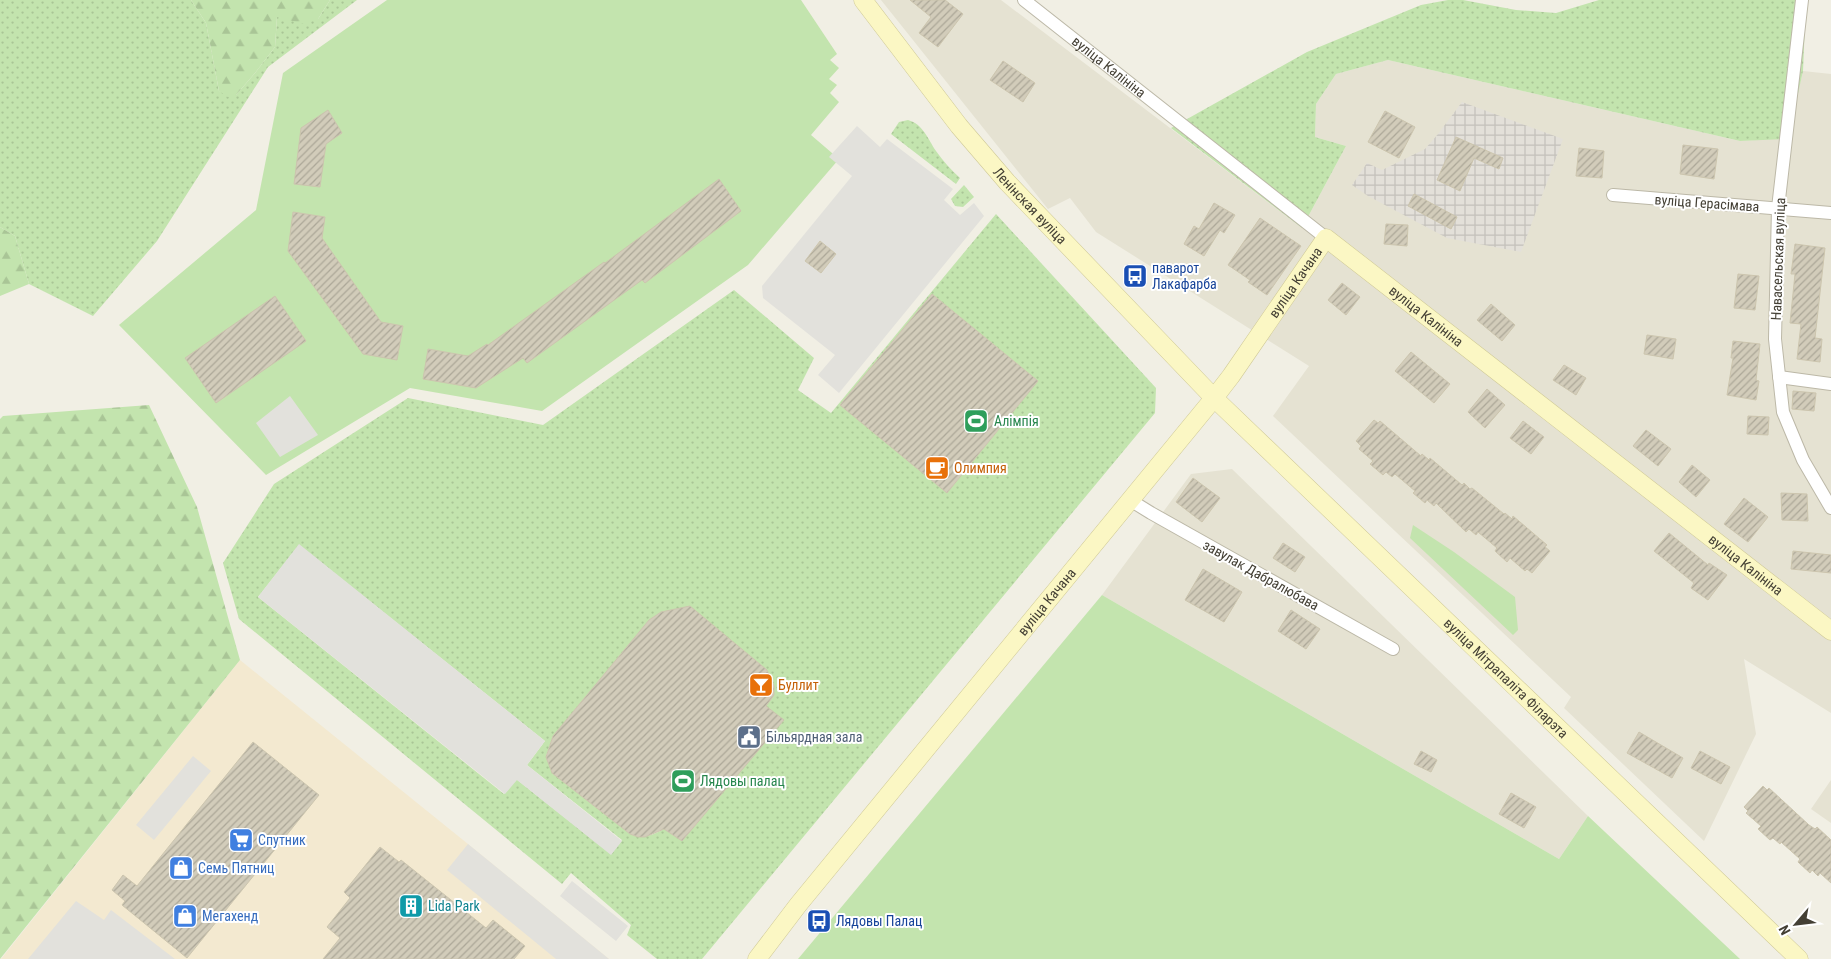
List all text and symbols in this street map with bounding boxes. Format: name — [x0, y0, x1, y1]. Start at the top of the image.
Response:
street label: вуліца Калініна — [1069, 33, 1149, 101]
street label: Ленінская вуліца — [990, 164, 1070, 247]
street label: вуліца Герасімава — [1654, 191, 1760, 215]
street label: Навасельская вуліца — [1768, 197, 1788, 321]
street label: вуліца Качана — [1266, 244, 1325, 321]
place label: паварот Лакафарба — [1152, 260, 1217, 292]
bus stop icon: паварот Лакафарба — [1122, 263, 1148, 289]
street label: вуліца Калініна — [1386, 282, 1466, 350]
sports icon: Алімпія — [963, 408, 989, 434]
place label: Алімпія — [994, 413, 1039, 429]
cafe icon: Олимпия — [924, 455, 950, 481]
place label: Олимпия — [954, 460, 1007, 476]
street label: вуліца Калініна — [1706, 531, 1786, 599]
street label: завулак Дабралюбава — [1200, 537, 1322, 613]
street label: вуліца Качана — [1015, 565, 1079, 639]
street label: вуліца Мітрапаліта Філарэта — [1441, 615, 1571, 741]
bar icon: Буллит — [748, 672, 774, 698]
place label: Буллит — [778, 677, 819, 693]
public building icon: Більярдная зала — [736, 724, 762, 750]
place label: Більярдная зала — [766, 729, 862, 745]
sports icon: Лядовы палац — [670, 768, 696, 794]
place label: Лядовы палац — [700, 773, 785, 789]
supermarket icon: Спутник — [228, 827, 254, 853]
place label: Спутник — [258, 832, 306, 848]
shop icon: Семь Пятниц — [168, 855, 194, 881]
place label: Семь Пятниц — [198, 860, 274, 876]
building icon: Lida Park — [398, 893, 424, 919]
place label: Lida Park — [428, 898, 480, 914]
north arrow — [1771, 899, 1821, 949]
shop icon: Мегахенд — [172, 903, 198, 929]
place label: Мегахенд — [202, 908, 259, 924]
bus stop icon: Лядовы Палац — [806, 908, 832, 934]
place label: Лядовы Палац — [836, 913, 922, 929]
text: N — [1775, 923, 1794, 938]

